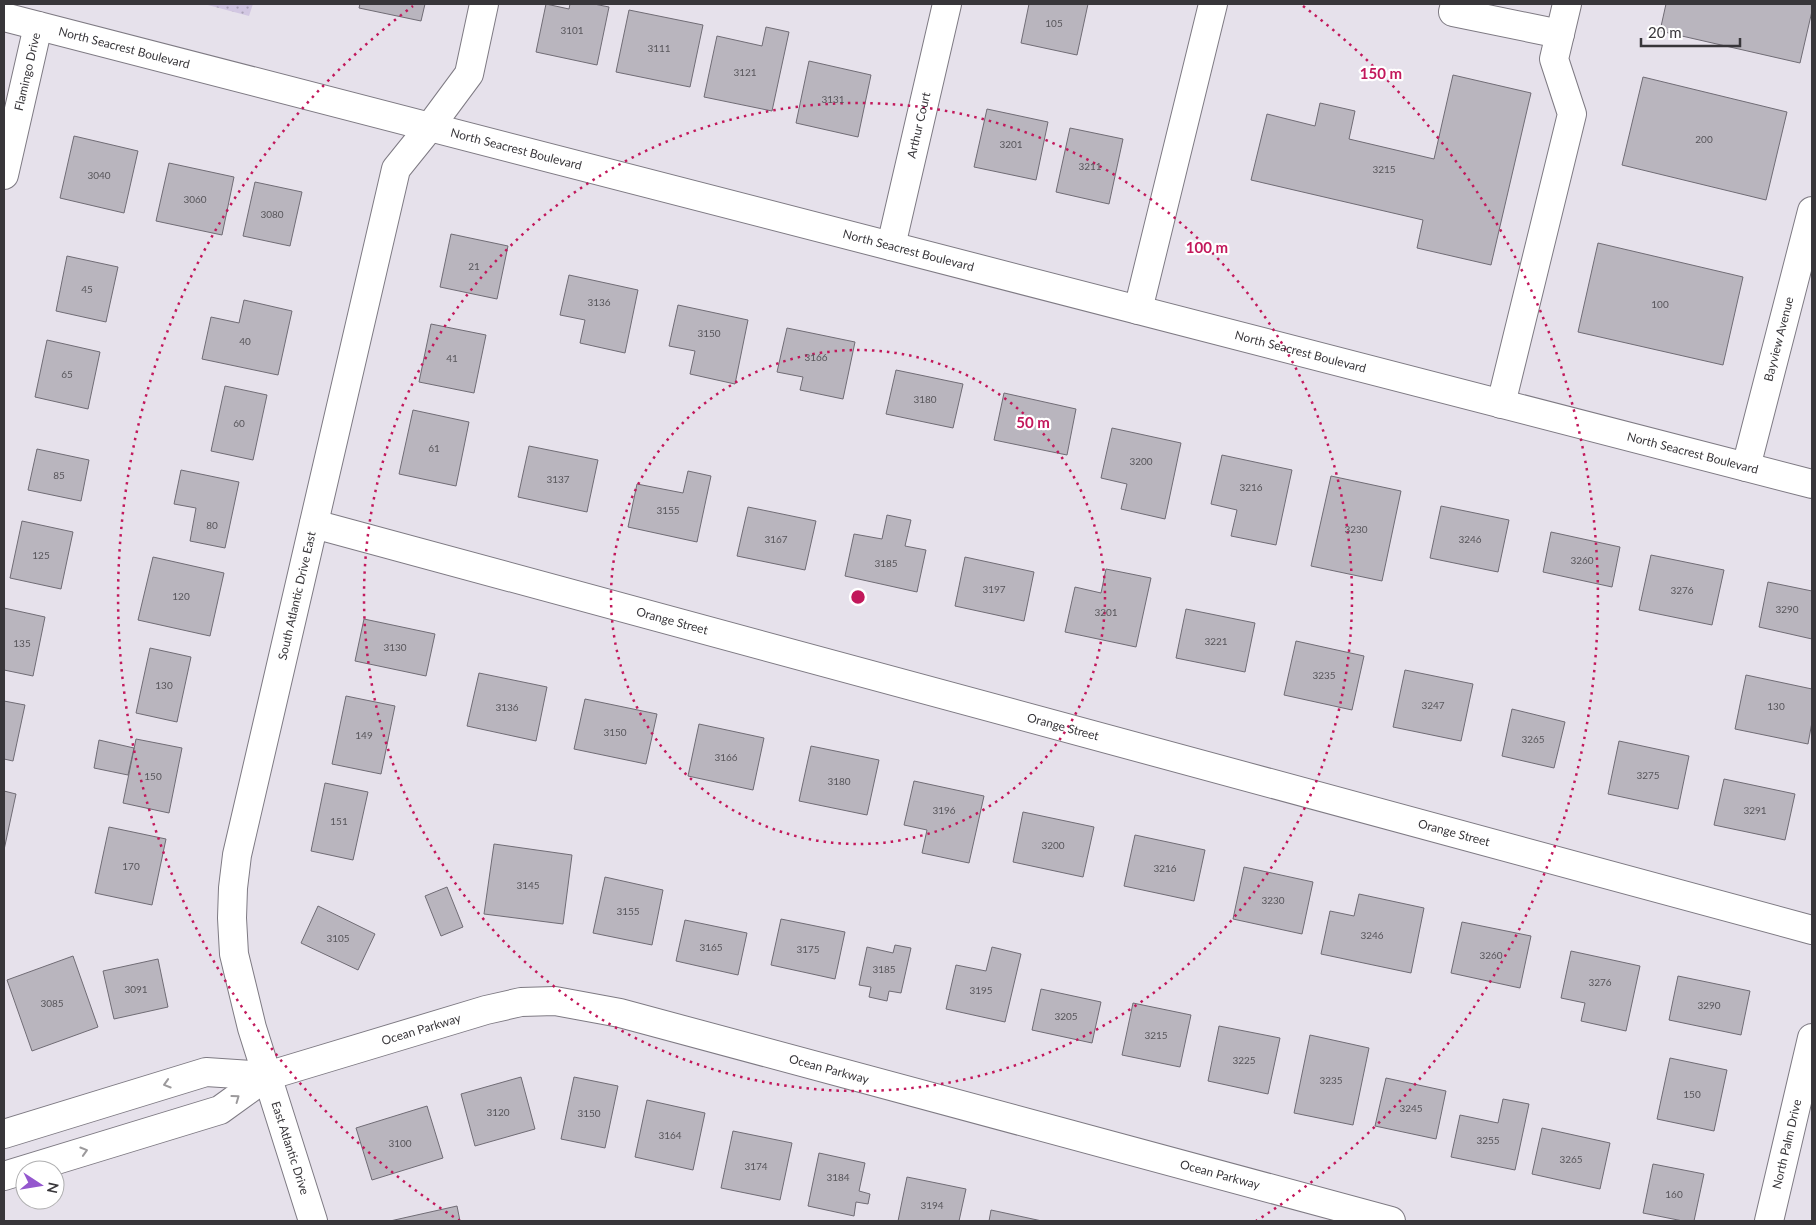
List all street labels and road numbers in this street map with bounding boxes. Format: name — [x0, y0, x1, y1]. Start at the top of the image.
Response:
street label: North Seacrest Boulevard — [57, 23, 191, 72]
street label: Flamingo Drive — [11, 31, 43, 112]
street label: Arthur Court — [904, 90, 934, 160]
street label: North Seacrest Boulevard — [449, 125, 584, 173]
street label: North Seacrest Boulevard — [841, 226, 976, 274]
street label: Bayview Avenue — [1760, 295, 1797, 383]
street label: North Seacrest Boulevard — [1233, 327, 1368, 376]
street label: North Seacrest Boulevard — [1625, 429, 1760, 477]
street label: South Atlantic Drive East — [274, 529, 319, 661]
street label: Orange Street — [635, 604, 710, 638]
street label: Orange Street — [1026, 710, 1101, 744]
street label: Orange Street — [1416, 816, 1492, 850]
street label: Ocean Parkway — [380, 1010, 463, 1048]
street label: Ocean Parkway — [787, 1051, 871, 1087]
street label: North Palm Drive — [1769, 1098, 1804, 1190]
street label: East Atlantic Drive — [268, 1099, 313, 1196]
street label: Ocean Parkway — [1178, 1156, 1262, 1193]

